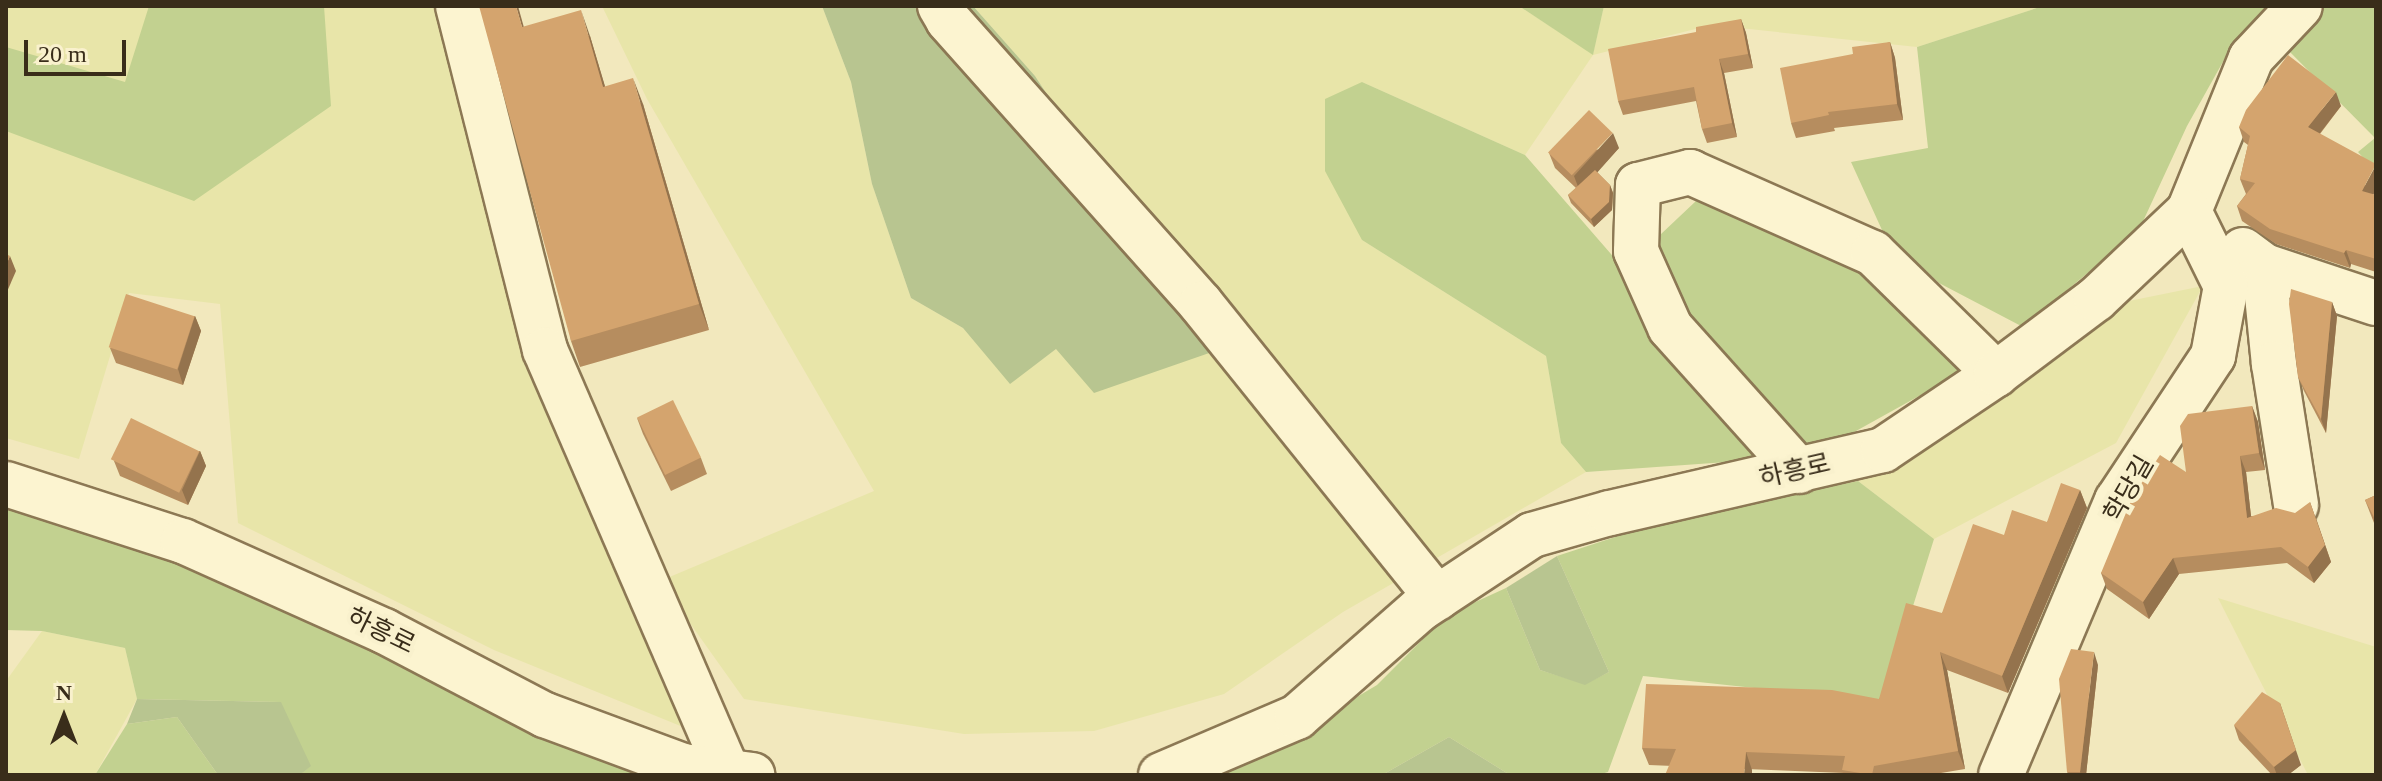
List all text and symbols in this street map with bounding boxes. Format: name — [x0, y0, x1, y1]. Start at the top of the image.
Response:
scale bar — [28, 24, 130, 74]
text: 20 m — [38, 41, 87, 67]
street label: 하흥로 — [1757, 448, 1833, 494]
street label: 학당길 — [2098, 450, 2160, 528]
street label: 하흥로 — [342, 601, 420, 661]
north arrow — [24, 677, 104, 757]
text: N — [56, 680, 72, 705]

